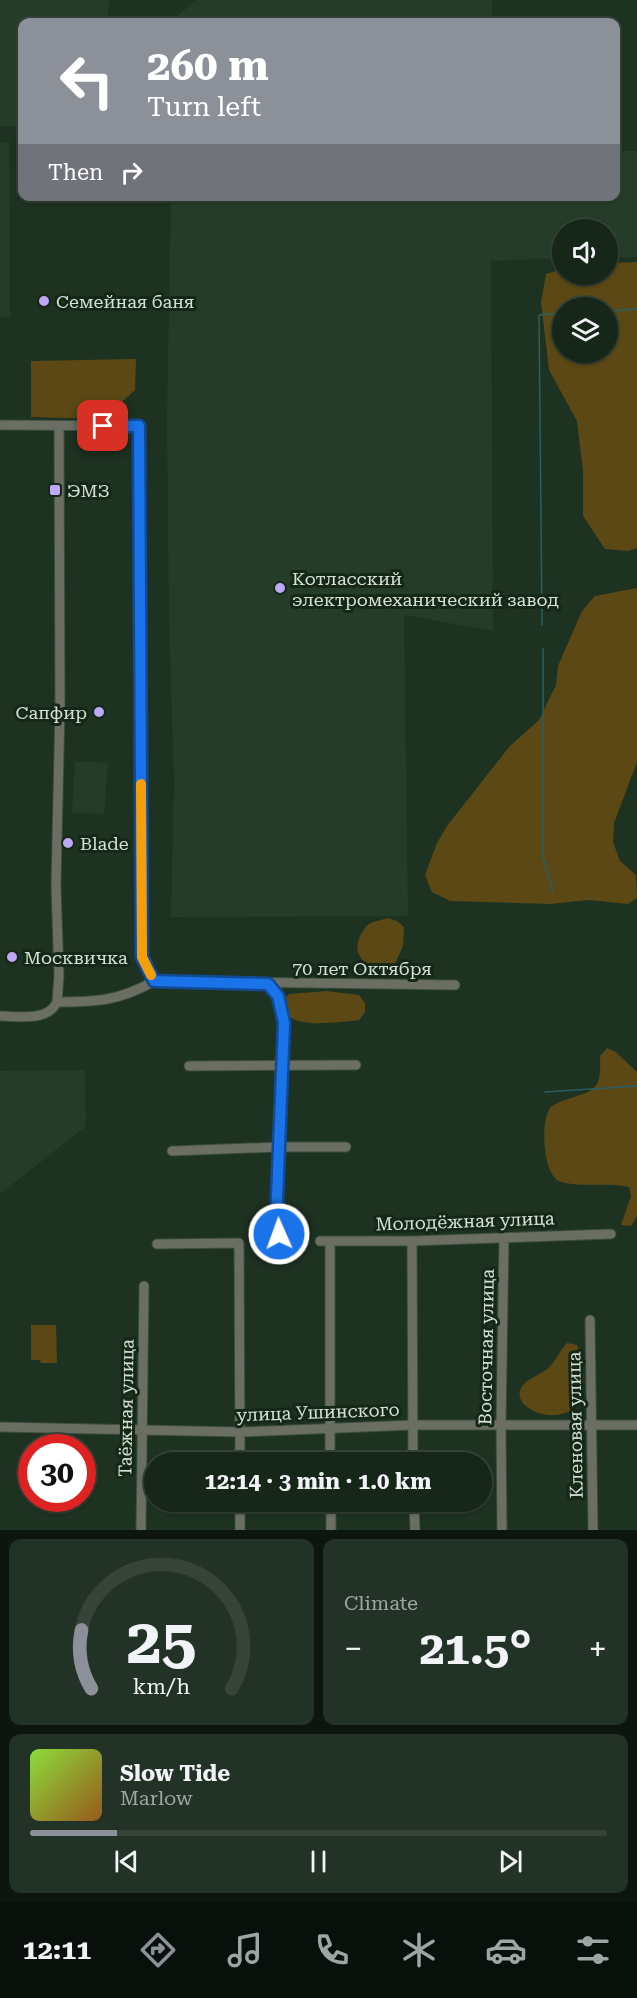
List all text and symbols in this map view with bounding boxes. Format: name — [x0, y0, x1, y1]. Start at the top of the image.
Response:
text: 260 m — [147, 41, 269, 90]
icon: left — [48, 42, 126, 120]
text: Turn left — [147, 91, 261, 123]
icon: right — [115, 156, 148, 189]
text: Then — [48, 160, 103, 185]
map controls — [552, 219, 618, 363]
button: sound — [552, 219, 618, 285]
place label: Семейная баня — [56, 291, 194, 312]
marker: Семейная баня — [37, 294, 51, 308]
button: layers — [552, 297, 618, 363]
pin — [77, 400, 128, 451]
icon: arrive — [86, 409, 119, 442]
place label: ЭМЗ — [67, 480, 110, 501]
marker: ЭМЗ — [48, 483, 62, 497]
place label: Котласский электромеханический завод — [292, 568, 559, 610]
marker: Котласский электромеханический завод — [273, 581, 287, 595]
place label: Сапфир — [16, 702, 87, 723]
marker: Сапфир — [92, 705, 106, 719]
place label: Blade — [80, 833, 129, 854]
marker: Blade — [61, 836, 75, 850]
place label: Москвичка — [24, 947, 128, 968]
marker: Москвичка — [5, 950, 19, 964]
street label: 70 лет Октября — [292, 958, 432, 979]
position arrow — [247, 1202, 311, 1266]
street label: Молодёжная улица — [375, 1207, 555, 1235]
street label: Восточная улица — [474, 1268, 498, 1425]
street label: Таёжная улица — [114, 1339, 138, 1477]
street label: Кленовая улица — [563, 1351, 587, 1499]
street label: улица Ушинского — [236, 1399, 400, 1425]
speed limit sign: 30 — [18, 1434, 96, 1512]
text: 12:14 · 3 min · 1.0 km — [205, 1469, 431, 1494]
text: Climate — [344, 1591, 418, 1615]
text: 25 — [127, 1605, 196, 1678]
text: 21.5° — [419, 1622, 532, 1675]
text: − — [344, 1629, 362, 1668]
text: + — [589, 1629, 607, 1668]
text: km/h — [133, 1674, 190, 1699]
text: Slow Tide — [120, 1761, 230, 1786]
text: Marlow — [120, 1786, 193, 1810]
icon: previous — [110, 1845, 143, 1878]
icon: pause — [302, 1845, 335, 1878]
icon: next — [494, 1845, 527, 1878]
icon: directions — [137, 1929, 179, 1971]
icon: music — [224, 1929, 266, 1971]
icon: phone — [311, 1929, 353, 1971]
icon: climate — [398, 1929, 440, 1971]
icon: car — [485, 1929, 527, 1971]
icon: filters — [572, 1929, 614, 1971]
text: 12:11 — [23, 1934, 92, 1966]

